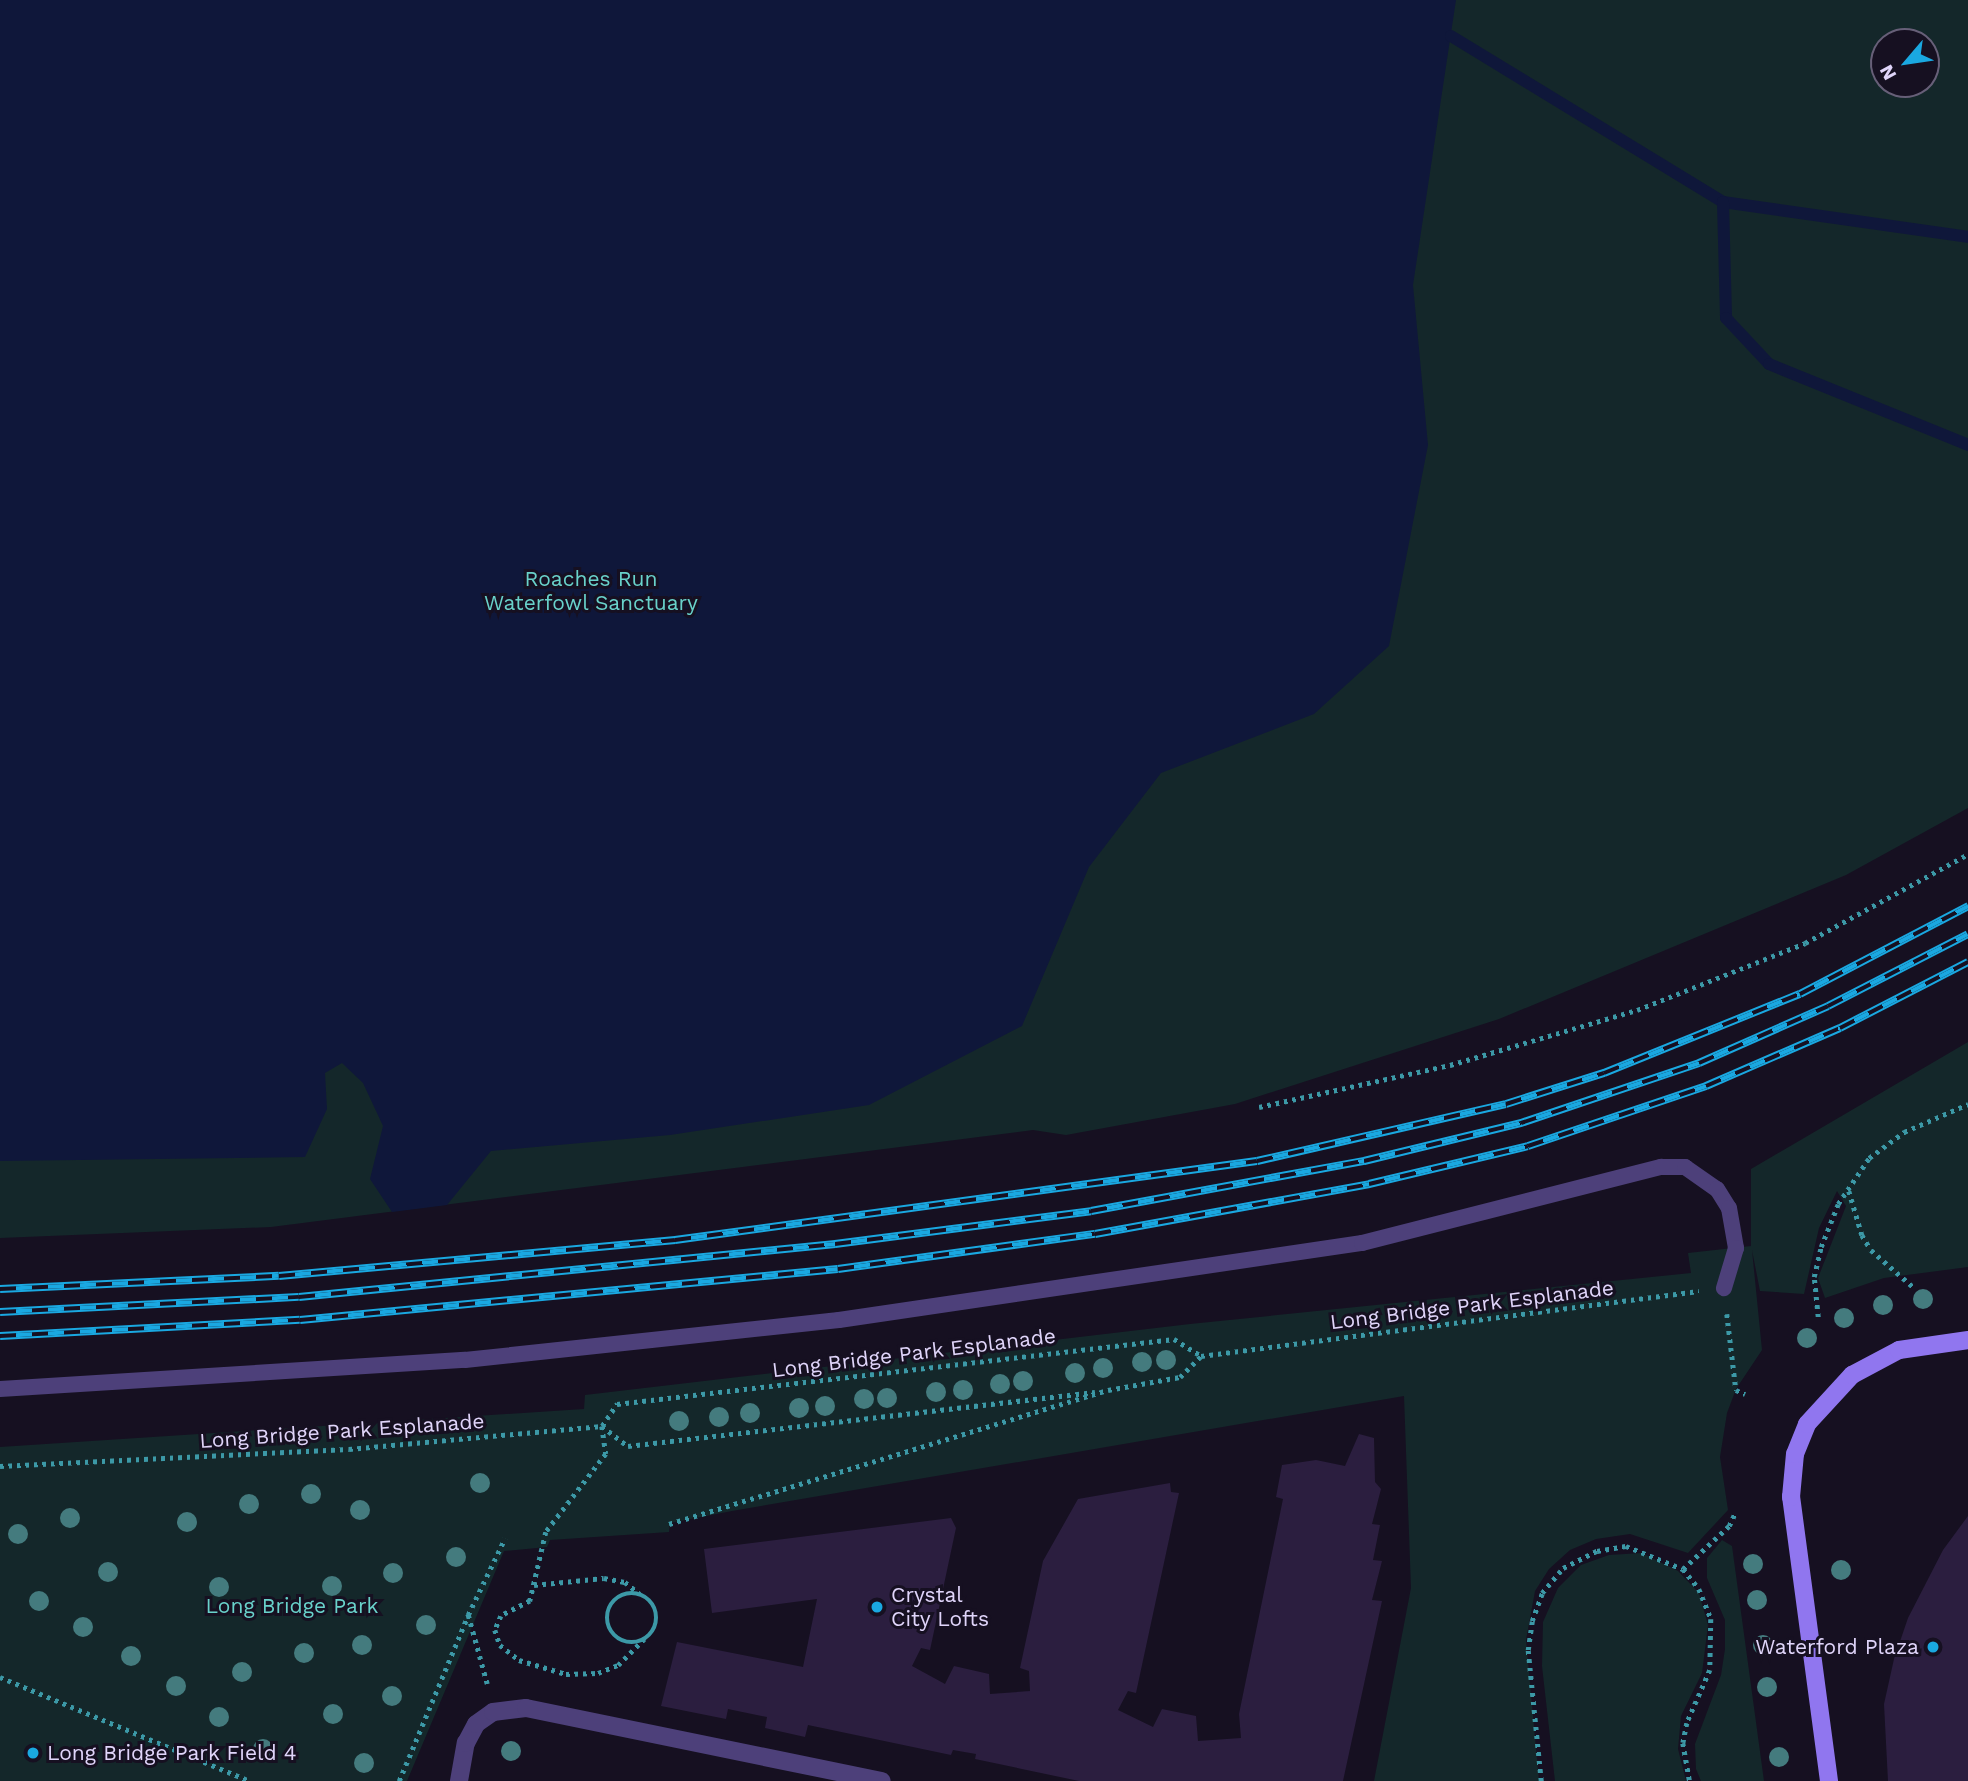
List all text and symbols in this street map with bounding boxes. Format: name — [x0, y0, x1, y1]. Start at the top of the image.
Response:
north arrow — [1870, 28, 1940, 98]
text: N — [1874, 61, 1901, 84]
park label: Roaches Run Waterfowl Sanctuary — [484, 566, 698, 616]
street label: Long Bridge Park Esplanade — [1328, 1275, 1616, 1335]
street label: Long Bridge Park Esplanade — [770, 1323, 1058, 1383]
street label: Long Bridge Park Esplanade — [198, 1408, 486, 1454]
place label: Crystal City Lofts — [891, 1582, 990, 1632]
park label: Long Bridge Park — [206, 1593, 378, 1619]
marker: Crystal City Lofts — [869, 1599, 885, 1615]
place label: Waterford Plaza — [1755, 1634, 1919, 1660]
marker: Waterford Plaza — [1925, 1639, 1941, 1655]
place label: Long Bridge Park Field 4 — [47, 1740, 297, 1766]
marker: Long Bridge Park Field 4 — [25, 1745, 41, 1761]

